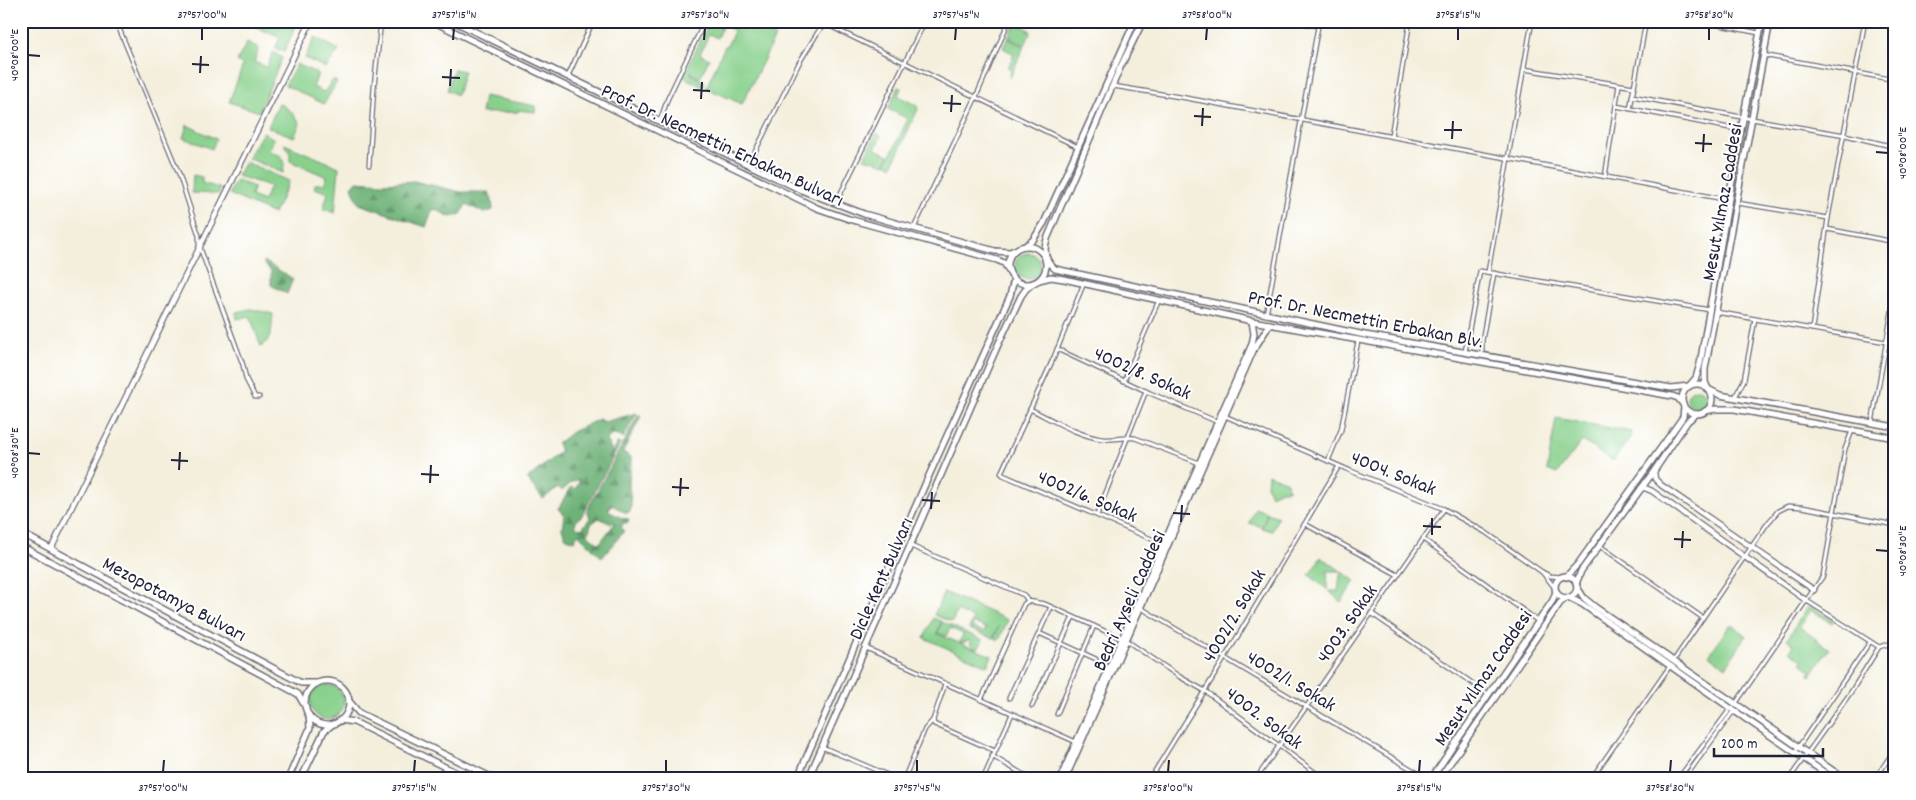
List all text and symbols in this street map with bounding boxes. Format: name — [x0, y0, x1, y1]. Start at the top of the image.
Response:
text: 37°57'00"N — [177, 7, 227, 24]
text: 37°57'15"N — [432, 7, 476, 24]
text: 37°57'30"N — [681, 7, 729, 24]
text: 37°57'45"N — [932, 7, 980, 24]
text: 37°58'00"N — [1182, 7, 1232, 24]
text: 37°58'15"N — [1436, 7, 1481, 24]
text: 37°58'30"N — [1685, 7, 1733, 24]
text: 40°08'00"E — [7, 29, 24, 81]
street label: Prof. Dr. Necmettin Erbakan Bulvarı — [596, 78, 848, 215]
street label: Mesut Yılmaz Caddesi — [1696, 121, 1752, 283]
text: 40°08'00"E — [1895, 127, 1912, 179]
street label: Prof. Dr. Necmettin Erbakan Blv. — [1245, 284, 1486, 358]
street label: 4002/8. Sokak — [1089, 341, 1195, 409]
text: 40°08'30"E — [7, 427, 24, 478]
street label: 4004. Sokak — [1346, 445, 1440, 505]
street label: 4002/6. Sokak — [1033, 464, 1141, 531]
street label: Dicle Kent Bulvarı — [843, 514, 922, 645]
text: 40°08'30"E — [1895, 525, 1912, 576]
street label: Bedri Ayseli Caddesi — [1087, 526, 1174, 676]
street label: Mezopotamya Bulvarı — [97, 551, 251, 650]
street label: 4002/2. Sokak — [1197, 564, 1275, 669]
street label: 4003. Sokak — [1311, 580, 1386, 670]
street label: Mesut Yılmaz Caddesi — [1428, 604, 1541, 753]
street label: 4002/1. Sokak — [1240, 645, 1341, 720]
street label: 4002. Sokak — [1219, 681, 1308, 758]
scale bar — [1714, 725, 1822, 757]
text: 200 m — [1721, 734, 1758, 756]
text: 37°57'00"N — [138, 780, 188, 797]
text: 37°57'15"N — [392, 780, 436, 797]
text: 37°57'30"N — [642, 780, 690, 797]
text: 37°57'45"N — [893, 780, 941, 797]
text: 37°58'00"N — [1143, 780, 1193, 797]
text: 37°58'15"N — [1397, 780, 1442, 797]
text: 37°58'30"N — [1646, 780, 1694, 797]

